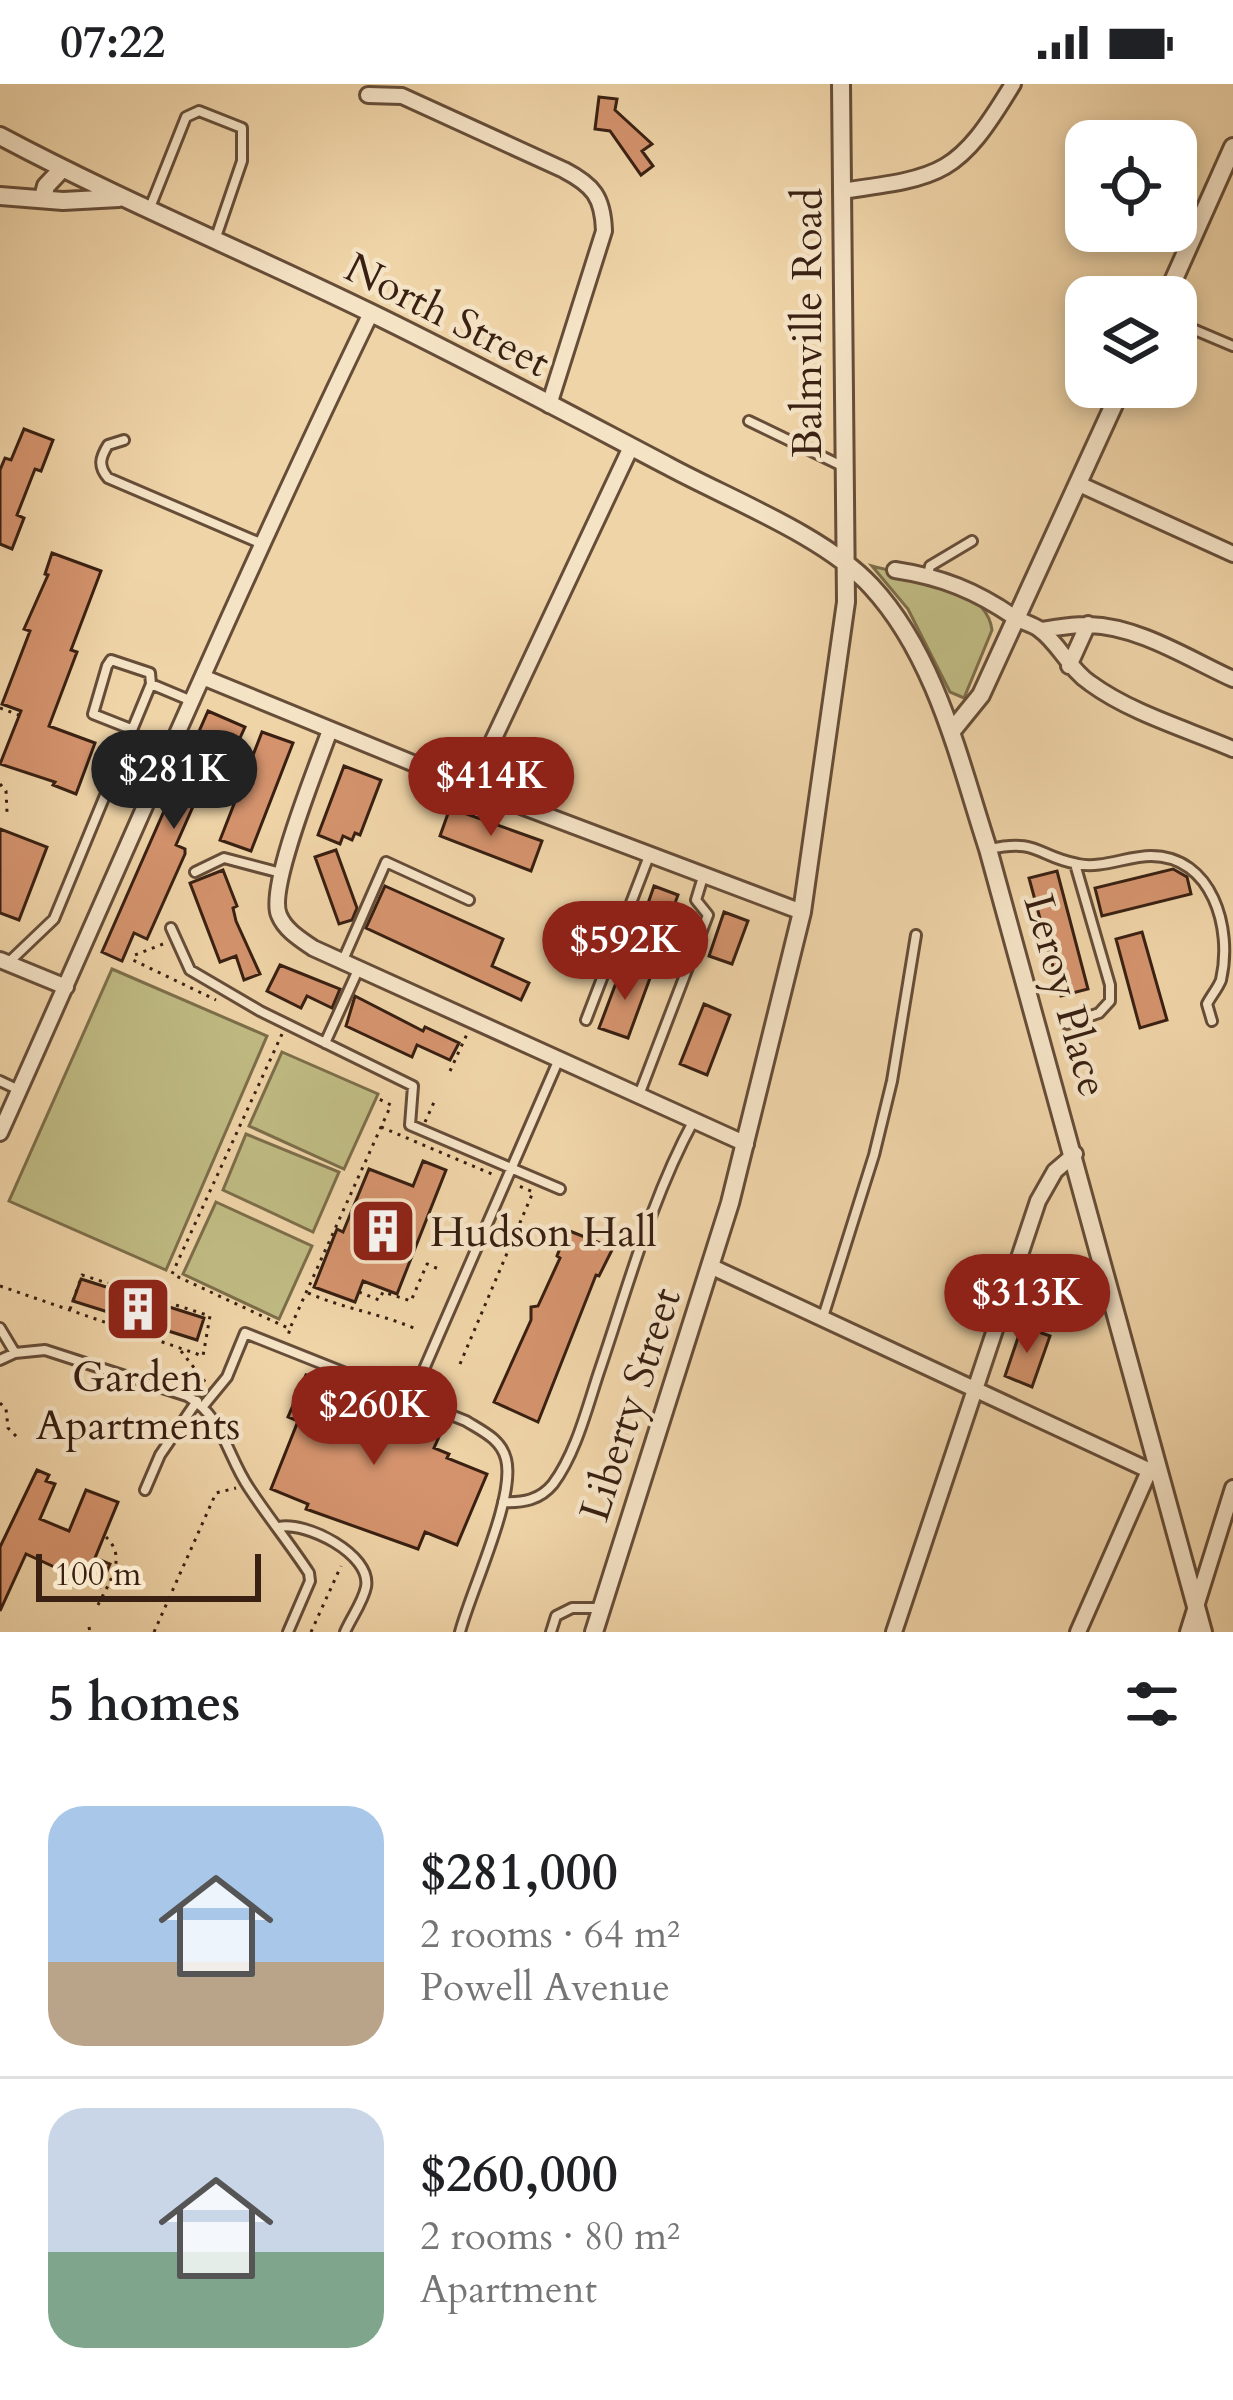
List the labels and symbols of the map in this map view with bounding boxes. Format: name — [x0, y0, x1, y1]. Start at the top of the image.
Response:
street label: Balmville Road — [779, 188, 836, 458]
street label: North Street — [335, 239, 559, 391]
pin: $281K — [90, 730, 258, 832]
pin: $414K — [407, 737, 575, 839]
street label: Leroy Place — [1010, 888, 1122, 1103]
pin: $592K — [541, 901, 709, 1003]
building icon: Hudson Hall — [348, 1196, 418, 1266]
place label: Hudson Hall — [430, 1204, 657, 1261]
pin: $313K — [943, 1254, 1111, 1356]
building icon: Garden Apartments — [103, 1274, 173, 1344]
street label: Liberty Street — [566, 1281, 695, 1528]
place label: Garden Apartments — [36, 1349, 240, 1454]
pin: $260K — [290, 1366, 458, 1468]
scale bar — [36, 1548, 261, 1601]

